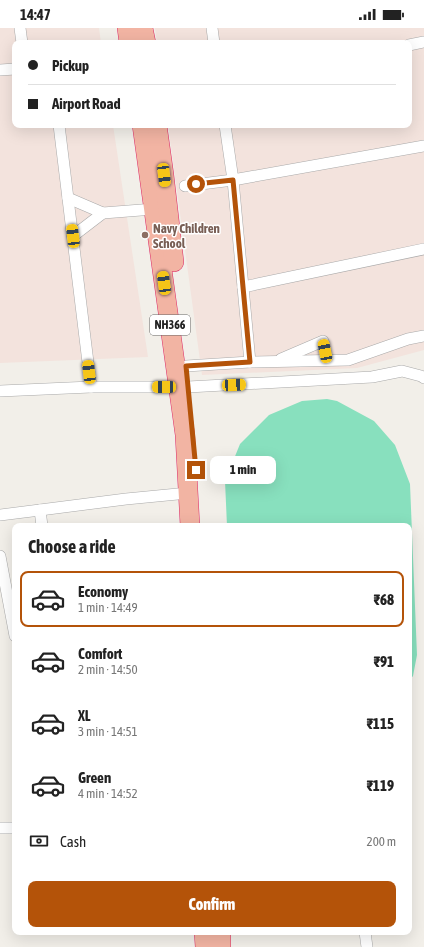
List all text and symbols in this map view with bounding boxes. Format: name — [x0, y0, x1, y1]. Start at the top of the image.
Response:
text: 14:47 — [20, 6, 51, 23]
text: Pickup — [52, 57, 89, 74]
text: Airport Road — [52, 95, 121, 112]
car — [157, 162, 171, 188]
route start — [187, 175, 205, 193]
place label: Navy Children School — [153, 221, 220, 251]
car — [66, 223, 80, 249]
marker: Navy Children School — [140, 230, 150, 240]
car — [156, 270, 172, 296]
road number: NH366 — [150, 315, 190, 335]
car — [317, 338, 333, 364]
car — [82, 359, 96, 385]
car — [222, 378, 246, 392]
car — [152, 381, 176, 393]
callout: 1 min — [210, 456, 276, 484]
route end — [187, 461, 205, 479]
text: 1 min — [230, 462, 256, 477]
text: Choose a ride — [28, 536, 116, 557]
icon: car — [30, 581, 66, 617]
text: Economy — [78, 583, 128, 600]
text: ₹68 — [373, 591, 394, 608]
text: 1 min · 14:49 — [78, 600, 138, 615]
icon: car — [30, 643, 66, 679]
text: Comfort — [78, 645, 122, 662]
text: ₹91 — [373, 653, 394, 670]
text: 2 min · 14:50 — [78, 662, 138, 677]
icon: car — [30, 705, 66, 741]
text: XL — [78, 707, 91, 724]
text: ₹115 — [366, 715, 394, 732]
text: 3 min · 14:51 — [78, 724, 138, 739]
icon: car — [30, 767, 66, 803]
text: Green — [78, 769, 111, 786]
text: ₹119 — [366, 777, 394, 794]
text: 4 min · 14:52 — [78, 786, 138, 801]
icon: cash — [28, 830, 50, 852]
text: Cash — [60, 833, 86, 850]
text: 200 m — [367, 834, 396, 849]
button: Confirm — [28, 881, 396, 927]

